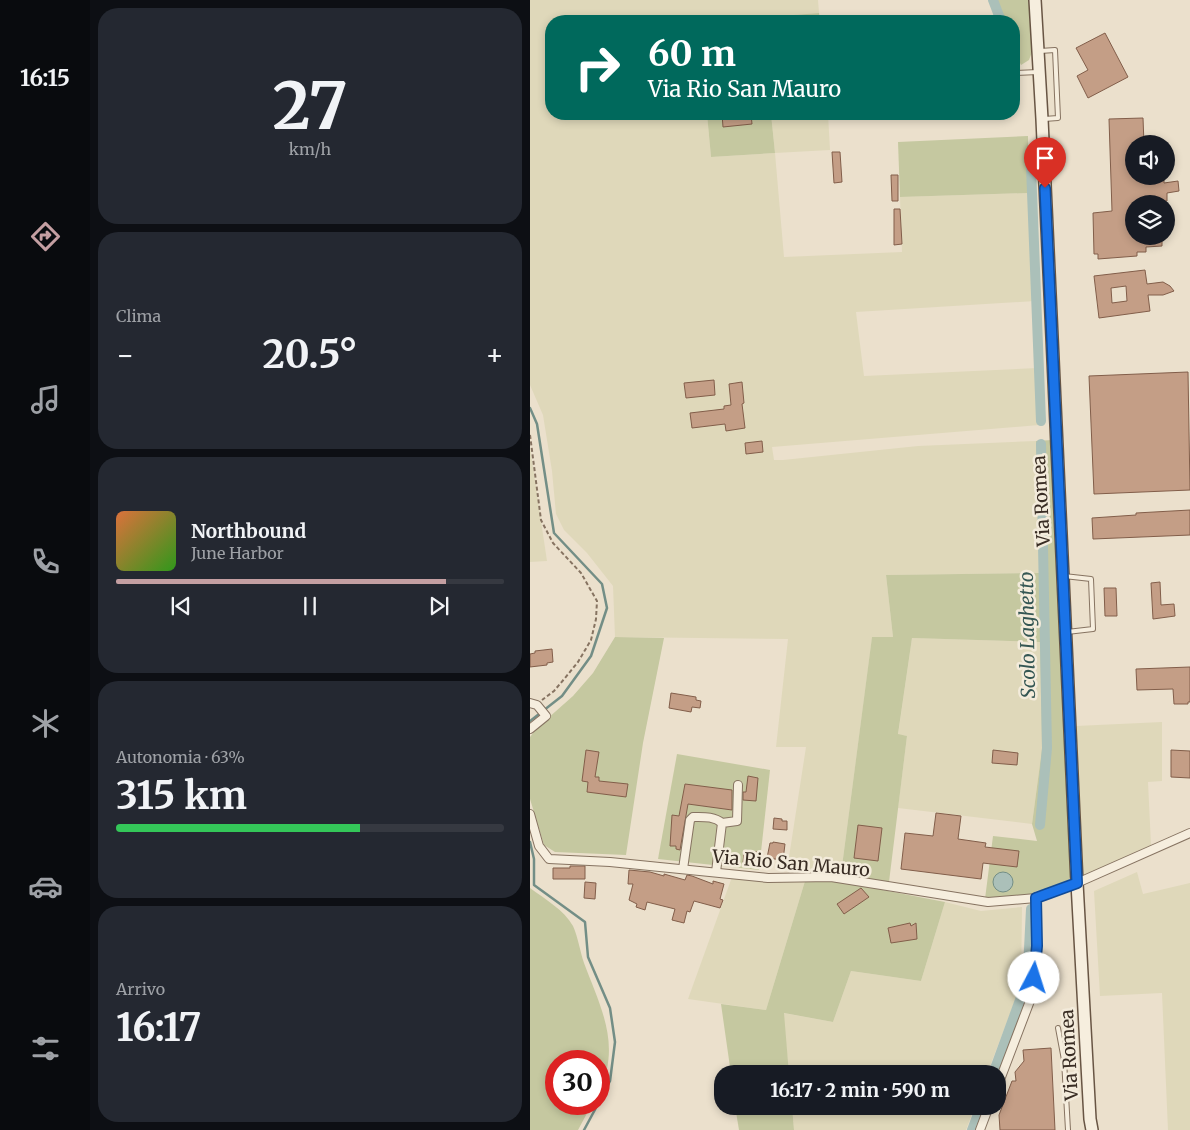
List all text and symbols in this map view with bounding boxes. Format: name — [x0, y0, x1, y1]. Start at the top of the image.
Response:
text: 60 m — [648, 32, 736, 76]
icon: right — [565, 35, 630, 100]
text: 16:15 — [20, 64, 70, 92]
text: 27 — [272, 65, 348, 147]
text: Via Rio San Mauro — [648, 75, 841, 103]
map controls — [1125, 135, 1175, 245]
button: sound — [1125, 135, 1175, 185]
pin — [1024, 137, 1066, 188]
text: km/h — [289, 139, 331, 159]
icon: arrive — [1031, 144, 1059, 172]
button: layers — [1125, 195, 1175, 245]
icon: directions — [28, 219, 63, 254]
text: Clima — [116, 306, 161, 326]
text: 20.5° — [263, 331, 357, 378]
text: − — [116, 337, 135, 373]
text: + — [485, 337, 504, 373]
icon: music — [28, 382, 63, 417]
street label: Via Romea — [1027, 454, 1055, 548]
text: Northbound — [191, 519, 306, 543]
text: June Harbor — [191, 543, 284, 563]
icon: phone — [28, 544, 63, 579]
water label: Scolo Laghetto — [1014, 571, 1040, 699]
icon: previous — [167, 592, 195, 620]
icon: pause — [296, 592, 324, 620]
icon: next — [425, 592, 453, 620]
icon: climate — [28, 706, 63, 741]
text: Autonomia · 63% — [116, 747, 245, 767]
text: 315 km — [116, 772, 247, 819]
street label: Via Rio San Mauro — [710, 845, 871, 881]
icon: car — [28, 869, 63, 904]
position arrow — [1007, 951, 1059, 1003]
text: Arrivo — [116, 979, 165, 999]
text: 16:17 — [116, 1004, 201, 1051]
street label: Via Romea — [1055, 1008, 1083, 1102]
icon: filters — [28, 1031, 63, 1066]
speed limit sign: 30 — [545, 1050, 610, 1115]
text: 16:17 · 2 min · 590 m — [770, 1078, 950, 1102]

